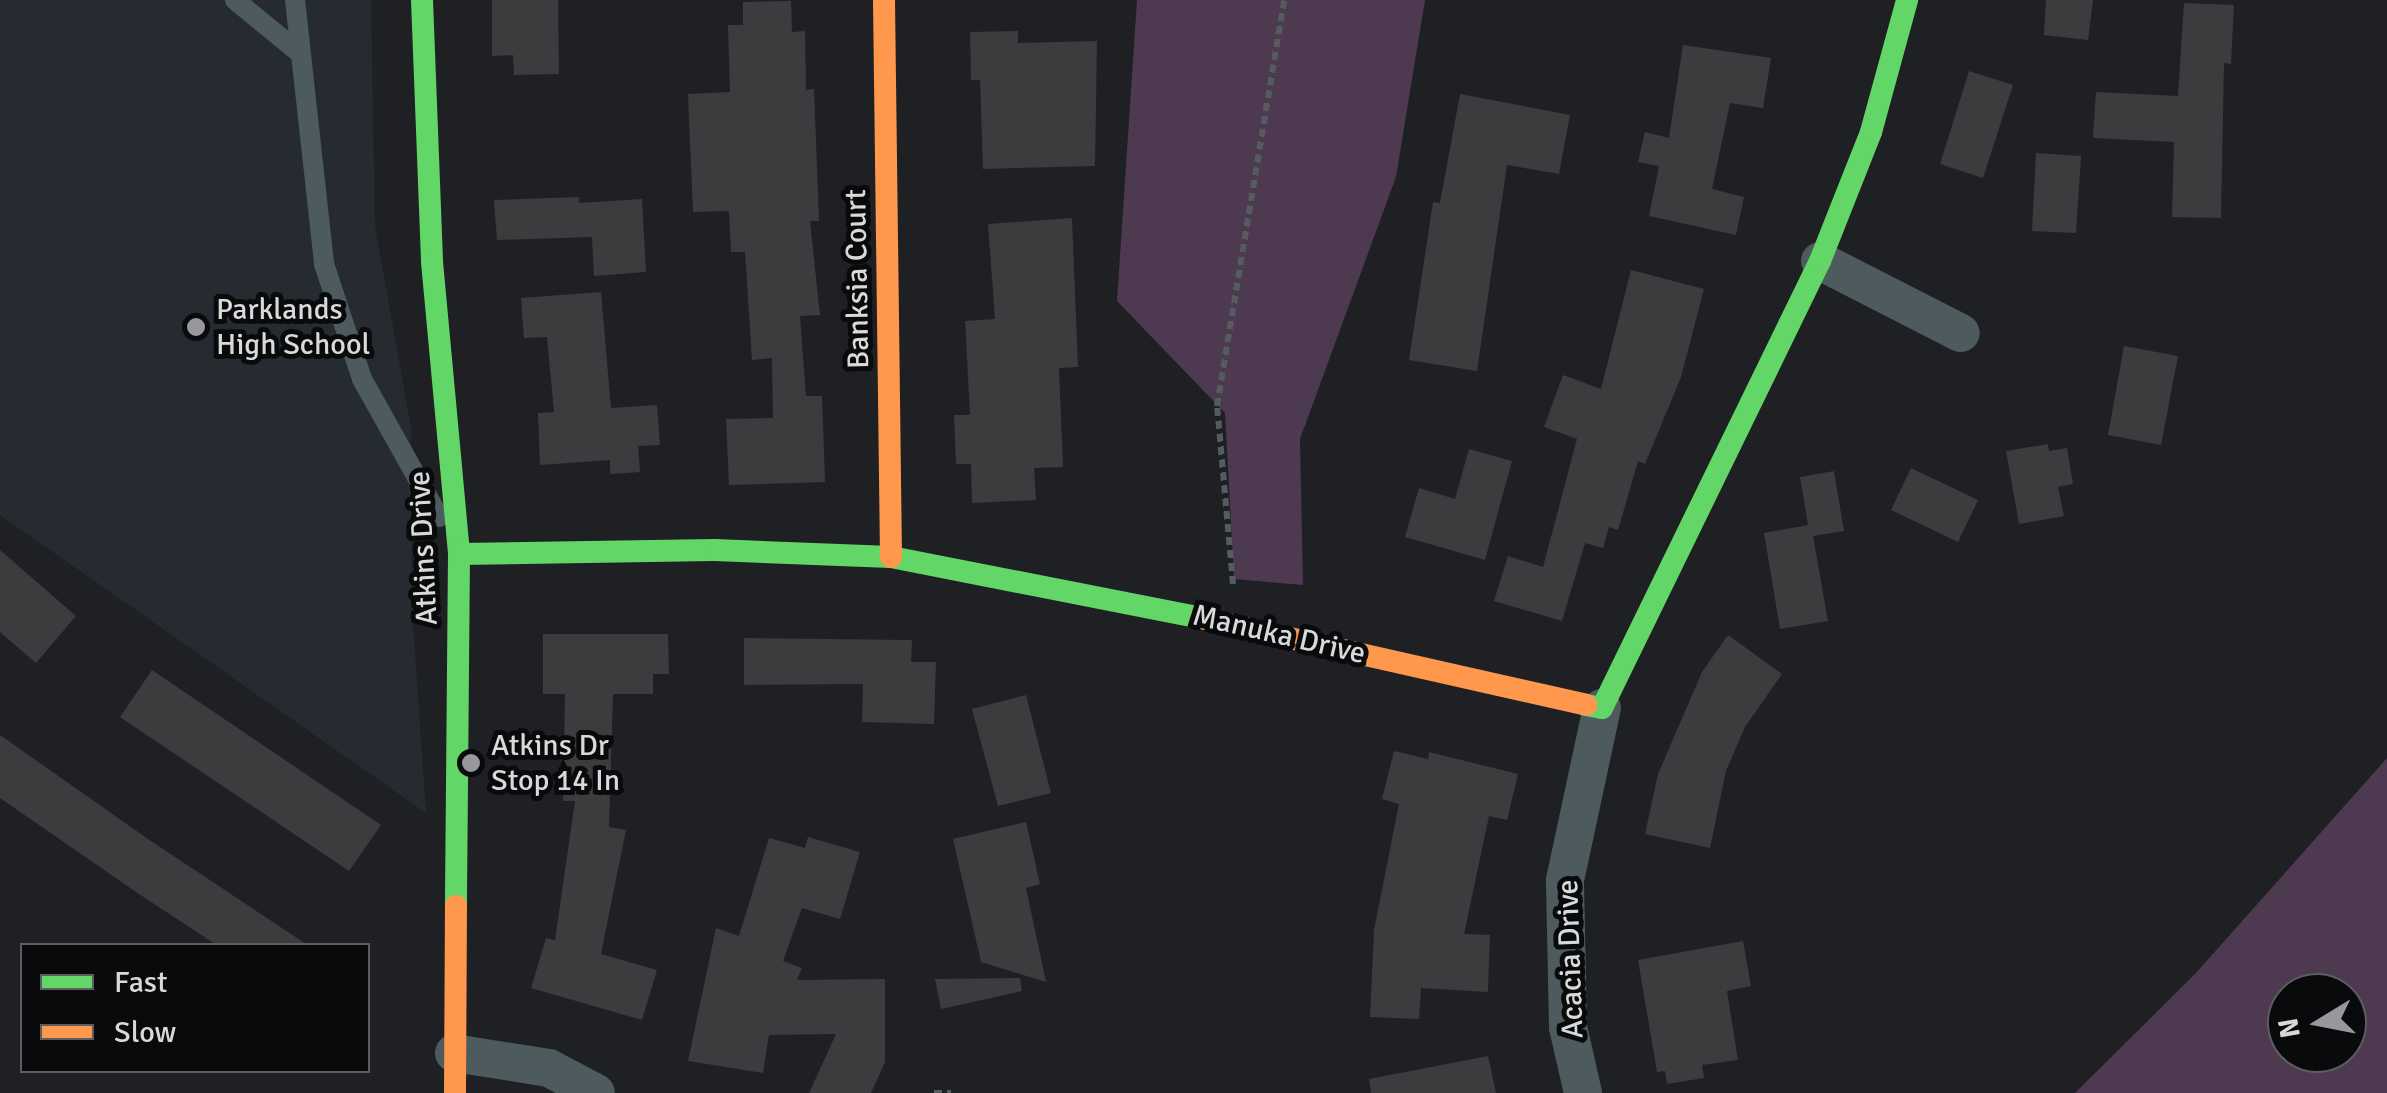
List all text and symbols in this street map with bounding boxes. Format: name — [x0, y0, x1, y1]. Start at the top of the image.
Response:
street label: Banksia Court — [838, 189, 878, 369]
place label: Parklands High School — [216, 292, 370, 362]
marker: Parklands High School — [185, 316, 207, 338]
street label: Atkins Drive — [402, 470, 446, 626]
street label: Manuka Drive — [1189, 598, 1369, 672]
place label: Atkins Dr Stop 14 In — [491, 728, 620, 798]
marker: Atkins Dr Stop 14 In — [460, 752, 482, 774]
street label: Acacia Drive — [1550, 879, 1592, 1039]
legend — [20, 943, 370, 1073]
text: Fast — [114, 964, 167, 1001]
north arrow — [2267, 973, 2367, 1073]
text: Slow — [114, 1014, 176, 1051]
text: N — [2271, 1015, 2308, 1040]

